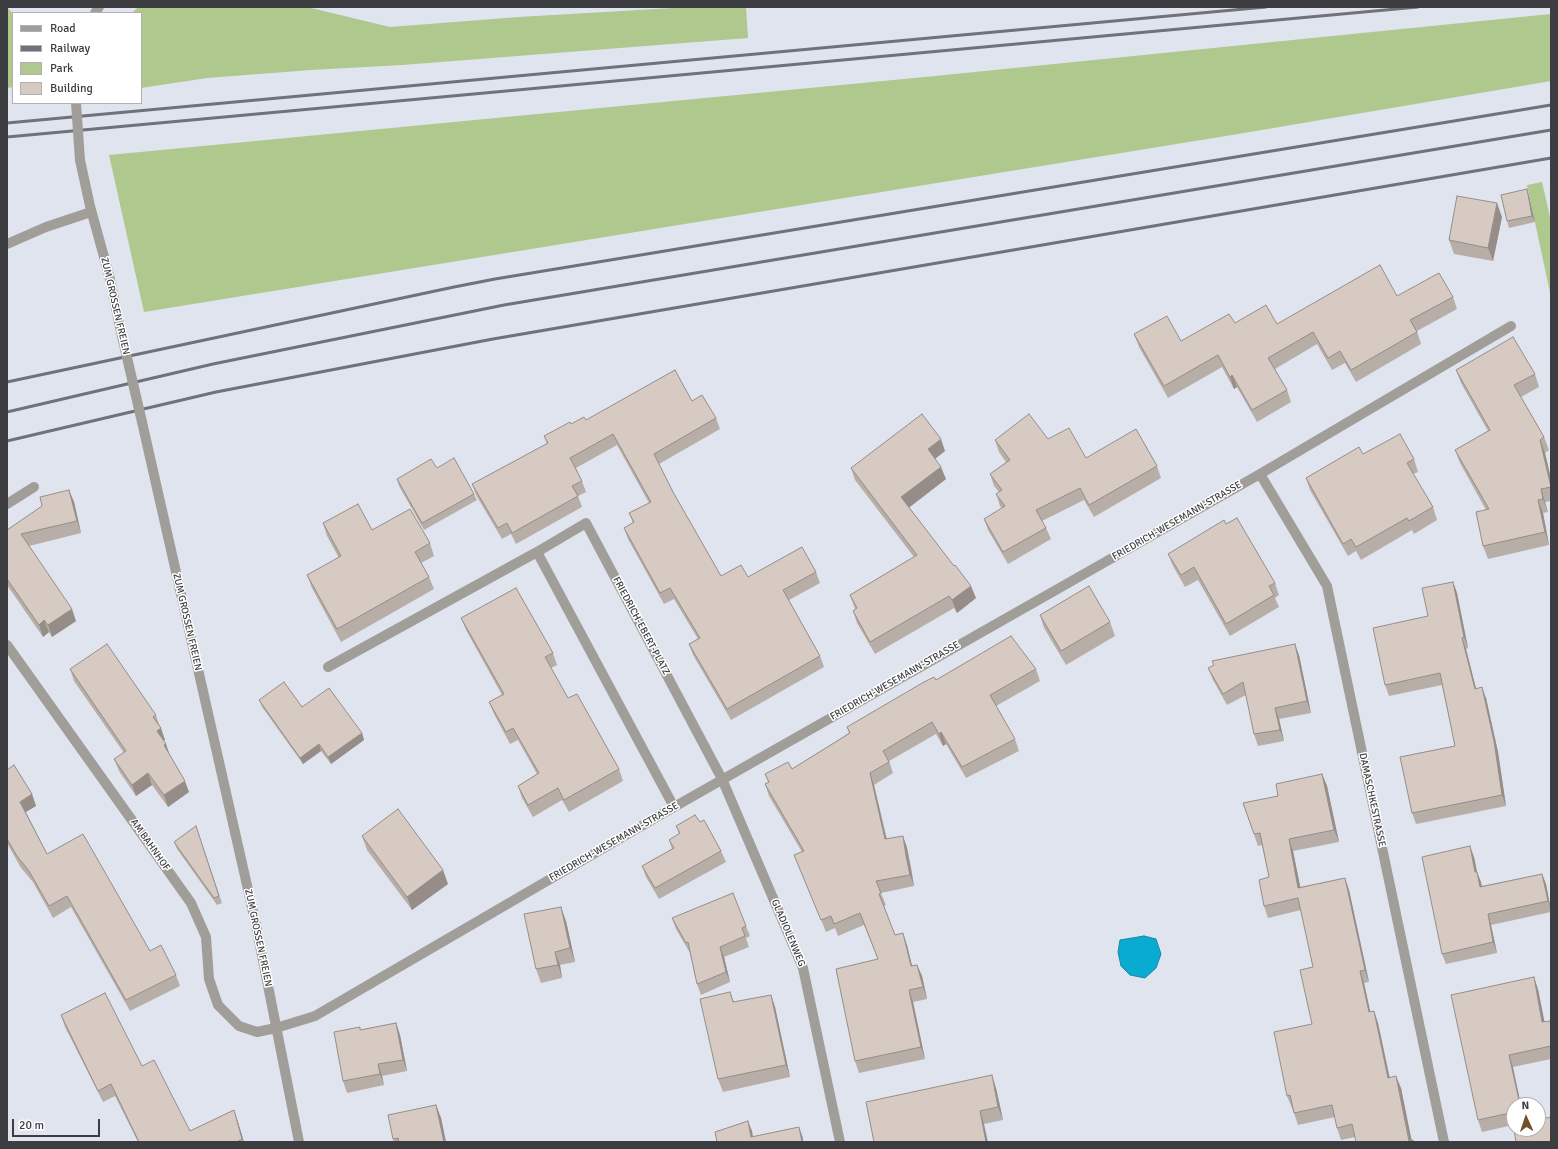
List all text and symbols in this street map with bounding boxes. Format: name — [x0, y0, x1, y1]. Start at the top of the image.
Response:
legend — [12, 12, 142, 104]
text: Road — [50, 21, 76, 36]
text: Railway — [50, 41, 90, 56]
text: Park — [50, 61, 73, 76]
text: Building — [50, 81, 93, 96]
street label: ZUM GROSSEN FREIEN — [98, 256, 132, 356]
street label: FRIEDRICH-WESEMANN-STRASSE — [1110, 479, 1244, 563]
street label: ZUM GROSSEN FREIEN — [170, 572, 204, 672]
street label: FRIEDRICH-EBERT-PLATZ — [610, 575, 672, 677]
street label: FRIEDRICH-WESEMANN-STRASSE — [828, 639, 962, 723]
street label: DAMASCHKESTRASSE — [1356, 752, 1388, 848]
street label: FRIEDRICH-WESEMANN-STRASSE — [547, 800, 681, 884]
street label: AM BAHNHOF — [128, 817, 172, 873]
street label: ZUM GROSSEN FREIEN — [242, 888, 274, 988]
street label: GLADIOLENWEG — [768, 898, 808, 968]
north arrow — [1506, 1097, 1546, 1137]
text: N — [1521, 1099, 1530, 1112]
scale bar — [14, 1111, 102, 1137]
text: 20 m — [19, 1118, 44, 1133]

